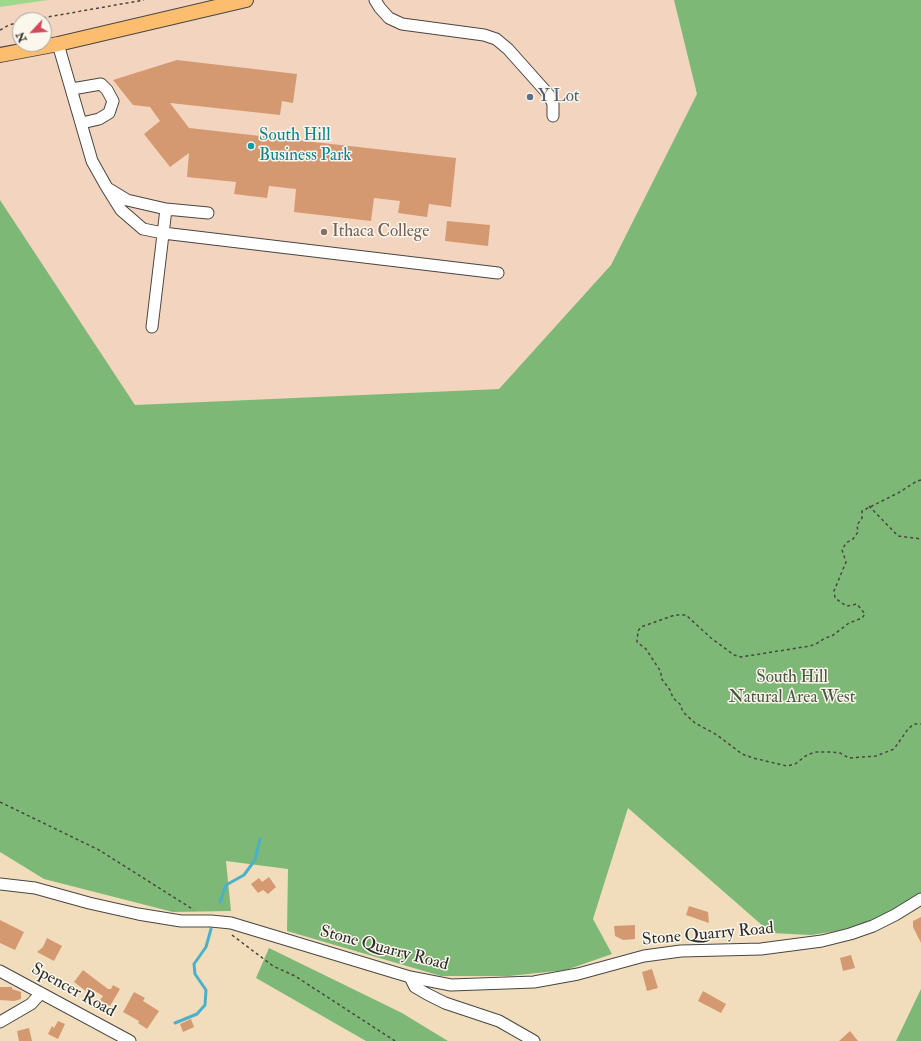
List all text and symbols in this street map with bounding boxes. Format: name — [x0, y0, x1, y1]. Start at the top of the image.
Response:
north arrow — [12, 12, 52, 52]
text: N — [14, 30, 30, 44]
place label: Y Lot — [538, 87, 579, 107]
marker: Y Lot — [525, 92, 535, 102]
place label: South Hill Business Park — [259, 126, 351, 166]
marker: South Hill Business Park — [246, 141, 256, 151]
place label: Ithaca College — [332, 222, 429, 242]
marker: Ithaca College — [319, 227, 329, 237]
park label: South Hill Natural Area West — [729, 668, 855, 708]
street label: Stone Quarry Road — [641, 919, 775, 951]
street label: Stone Quarry Road — [318, 922, 450, 976]
street label: Spencer Road — [27, 959, 119, 1023]

